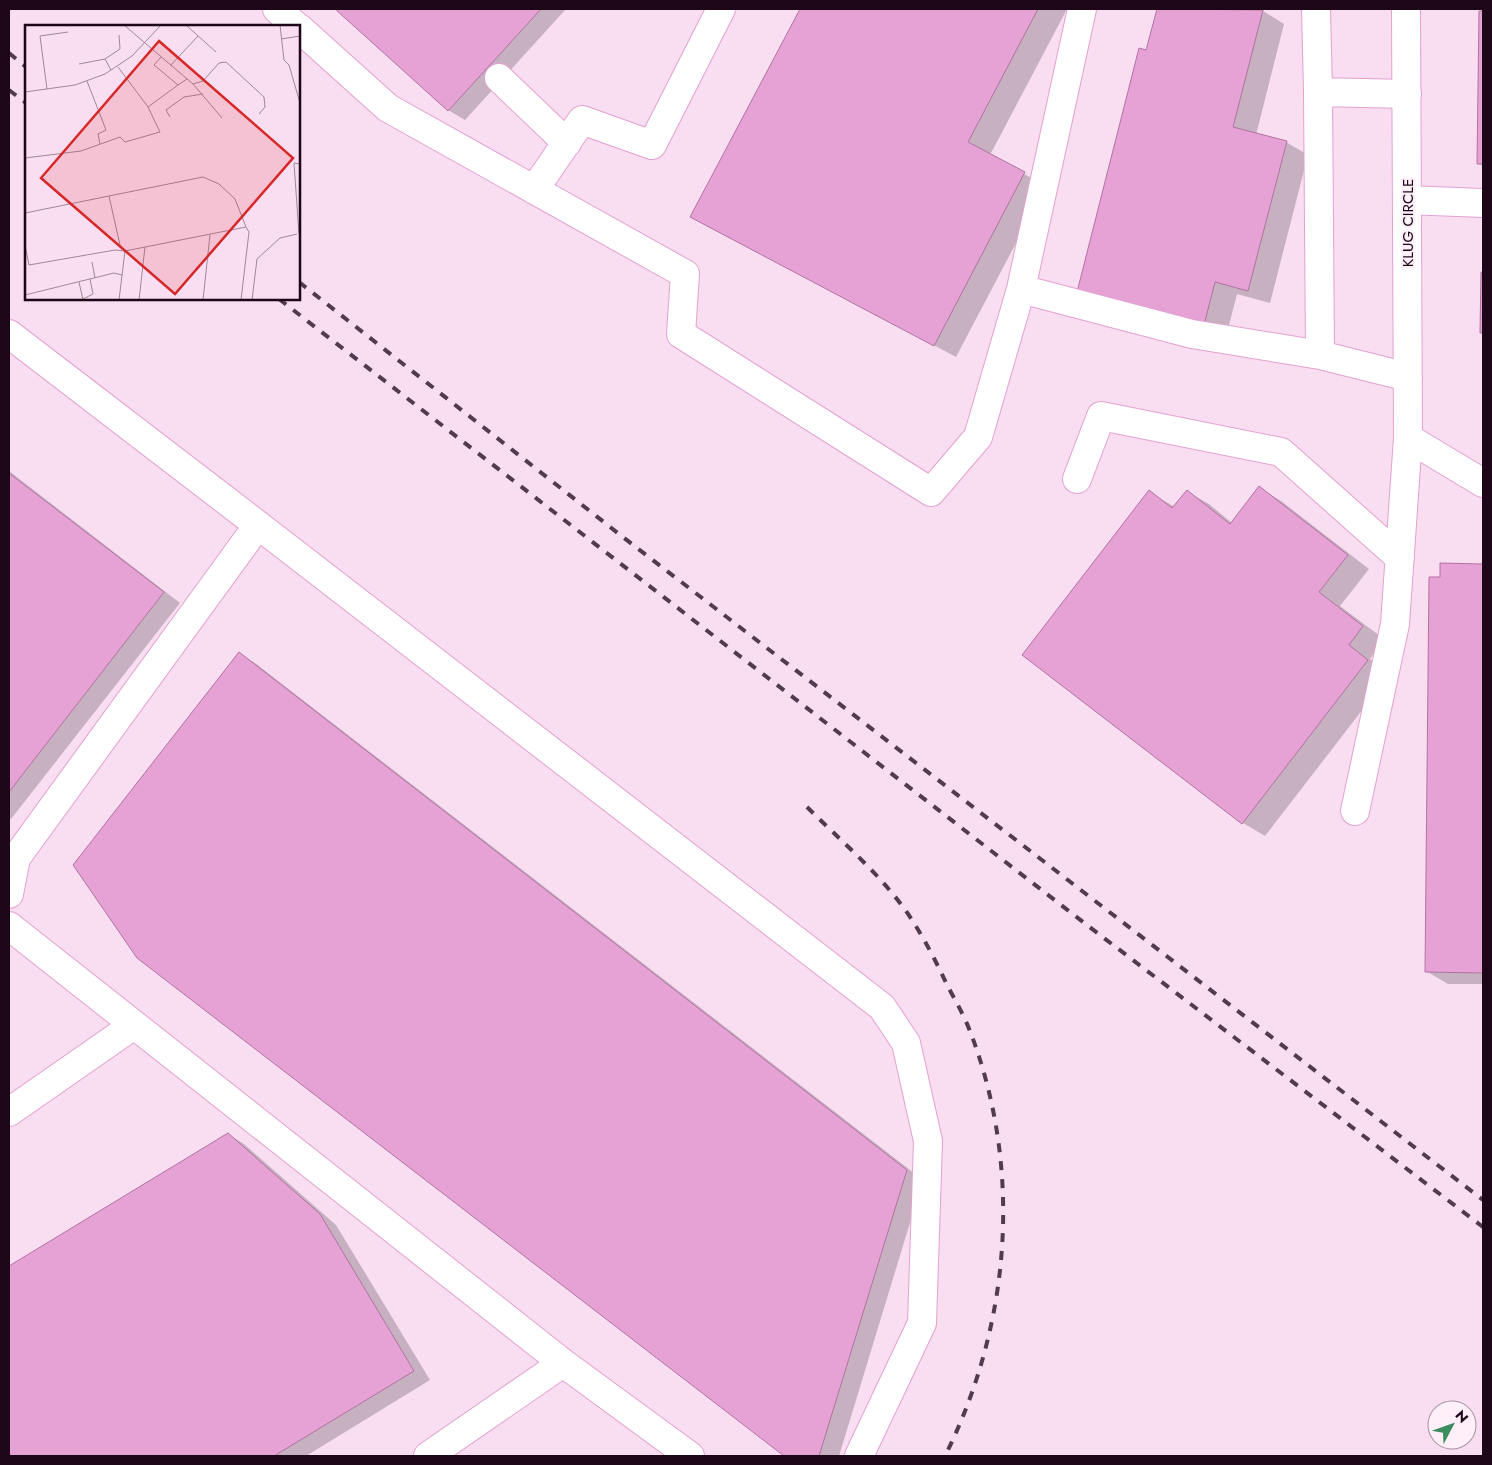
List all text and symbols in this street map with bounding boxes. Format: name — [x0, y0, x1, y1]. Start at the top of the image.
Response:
inset map — [25, 25, 300, 300]
street label: KLUG CIRCLE — [1397, 179, 1419, 267]
north arrow — [1427, 1400, 1477, 1450]
text: N — [1451, 1406, 1473, 1427]

